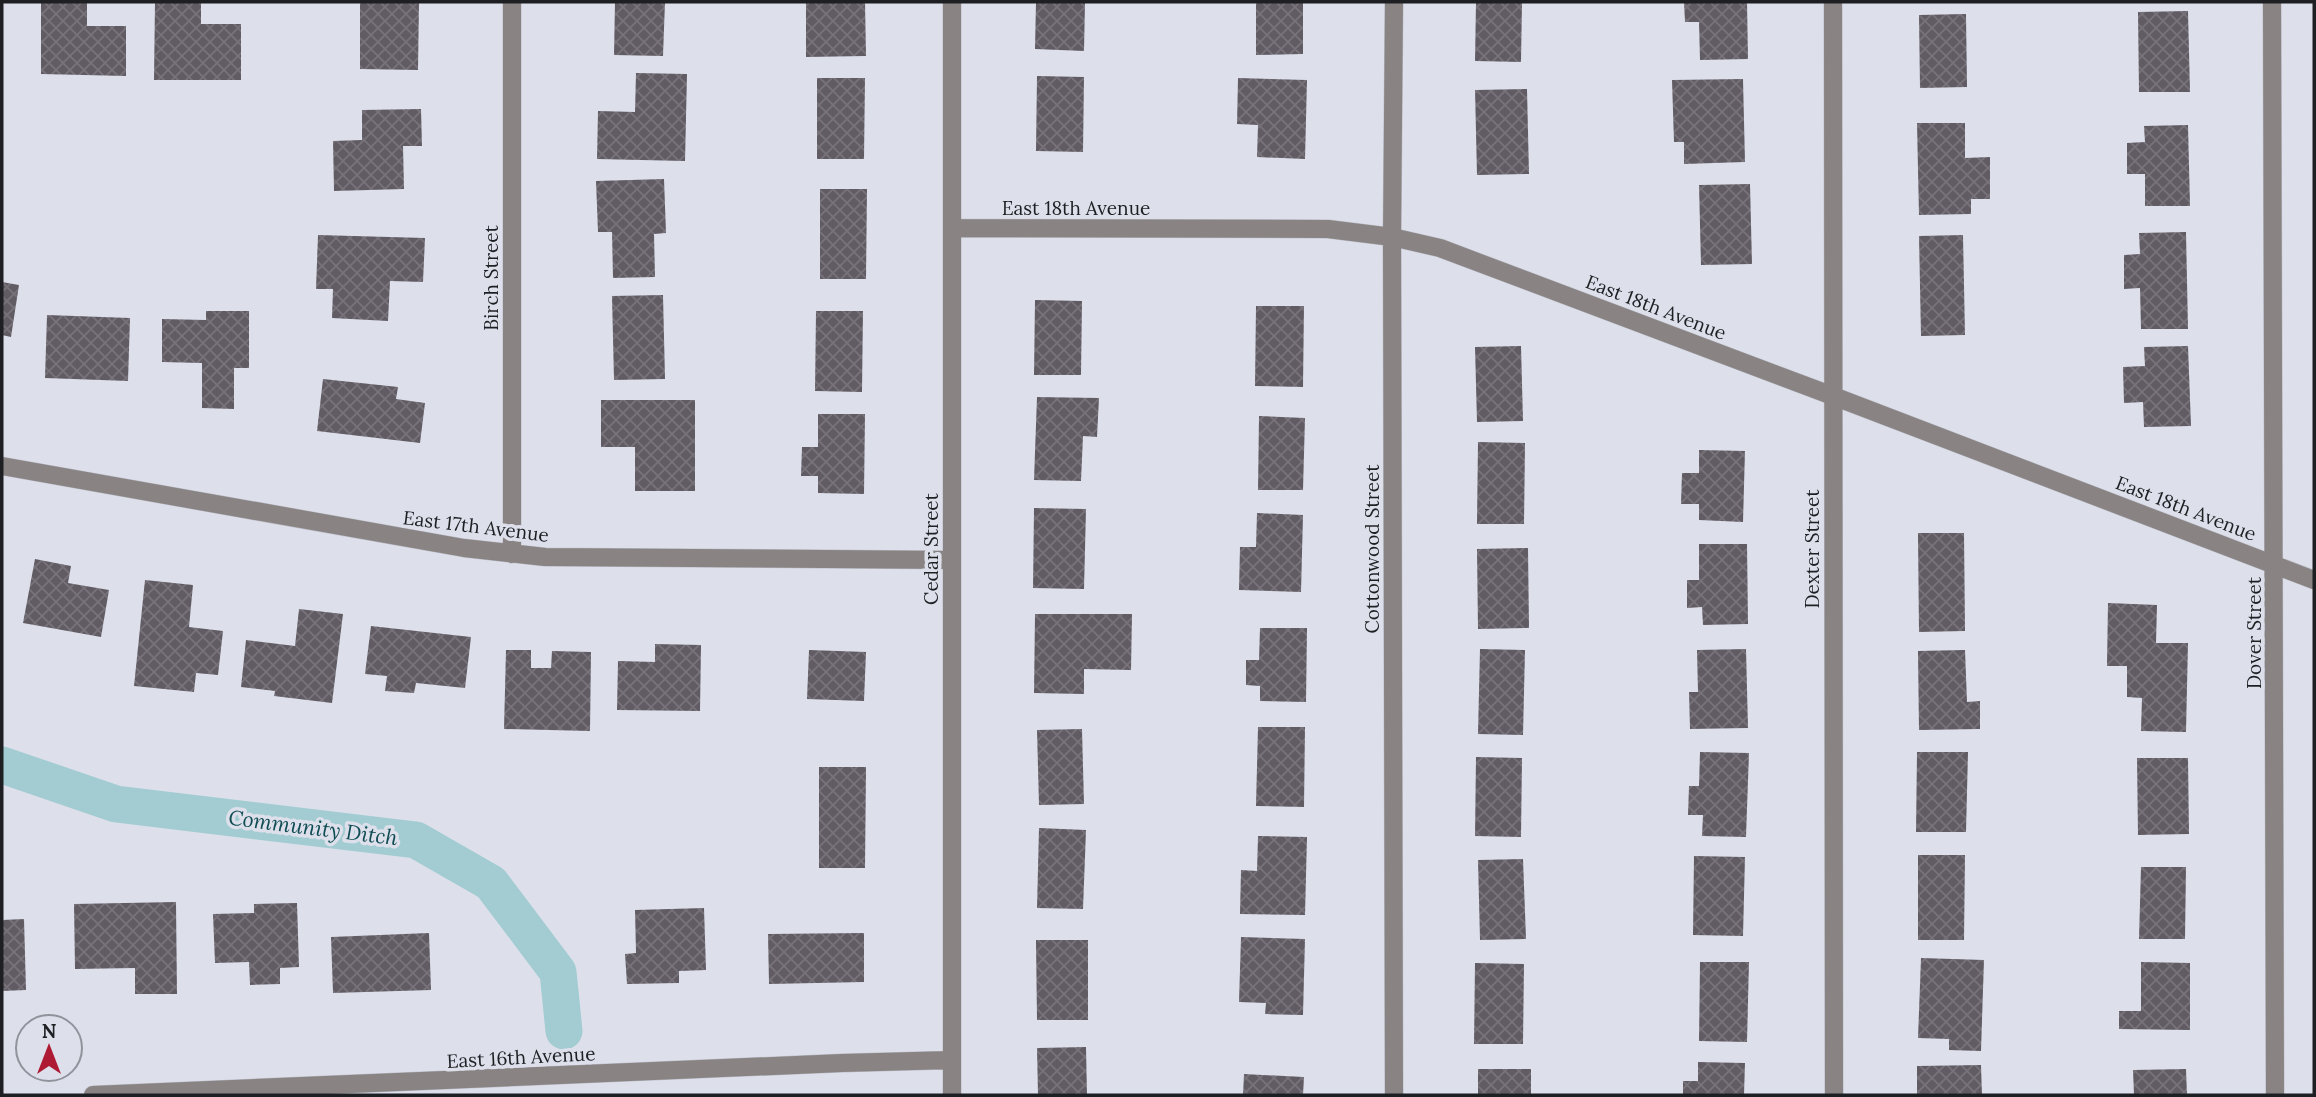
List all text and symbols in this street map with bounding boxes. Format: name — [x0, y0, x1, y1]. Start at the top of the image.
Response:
street label: East 18th Avenue — [1002, 196, 1150, 220]
street label: Birch Street — [479, 225, 503, 331]
street label: East 18th Avenue — [1582, 269, 1730, 345]
street label: Cottonwood Street — [1360, 464, 1384, 634]
street label: East 18th Avenue — [2112, 470, 2260, 546]
street label: Dexter Street — [1800, 489, 1824, 609]
street label: Cedar Street — [919, 492, 943, 605]
street label: East 17th Avenue — [402, 505, 550, 547]
street label: Dover Street — [2242, 576, 2266, 689]
water label: Community Ditch — [227, 804, 399, 851]
north arrow — [14, 1013, 84, 1083]
text: N — [42, 1019, 57, 1043]
street label: East 16th Avenue — [446, 1041, 596, 1073]

